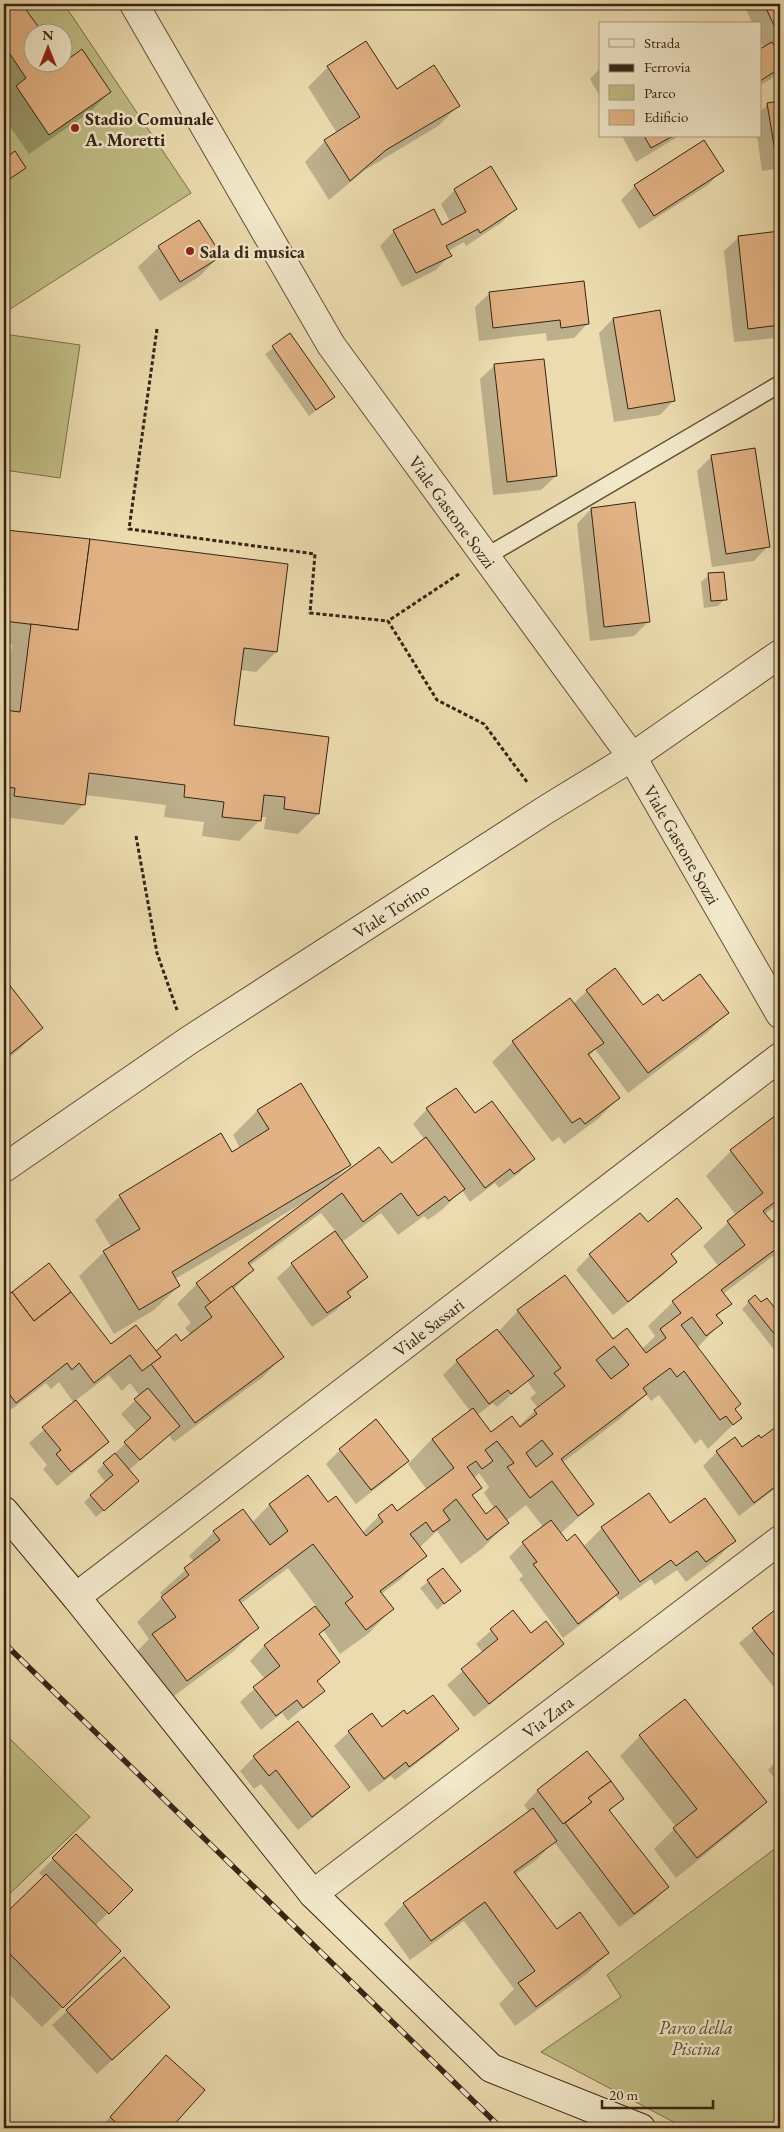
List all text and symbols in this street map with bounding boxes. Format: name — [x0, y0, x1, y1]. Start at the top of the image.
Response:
north arrow — [22, 22, 72, 72]
legend — [599, 22, 762, 138]
text: N — [42, 26, 54, 44]
text: Strada — [644, 33, 680, 52]
text: Ferrovia — [644, 57, 691, 76]
text: Parco — [644, 83, 676, 102]
place label: Stadio Comunale A. Moretti — [84, 107, 214, 151]
text: Edificio — [644, 107, 688, 126]
marker: Stadio Comunale A. Moretti — [69, 122, 81, 134]
place label: Sala di musica — [200, 240, 305, 263]
marker: Sala di musica — [184, 245, 196, 257]
street label: Viale Gastone Sozzi — [404, 451, 502, 573]
street label: Viale Gastone Sozzi — [639, 781, 726, 909]
street label: Viale Torino — [348, 877, 433, 943]
street label: Viale Sassari — [388, 1292, 469, 1361]
street label: Via Zara — [517, 1689, 578, 1743]
park label: Parco della Piscina — [659, 2016, 733, 2060]
scale bar — [602, 2077, 713, 2109]
text: 20 m — [609, 2085, 638, 2104]

